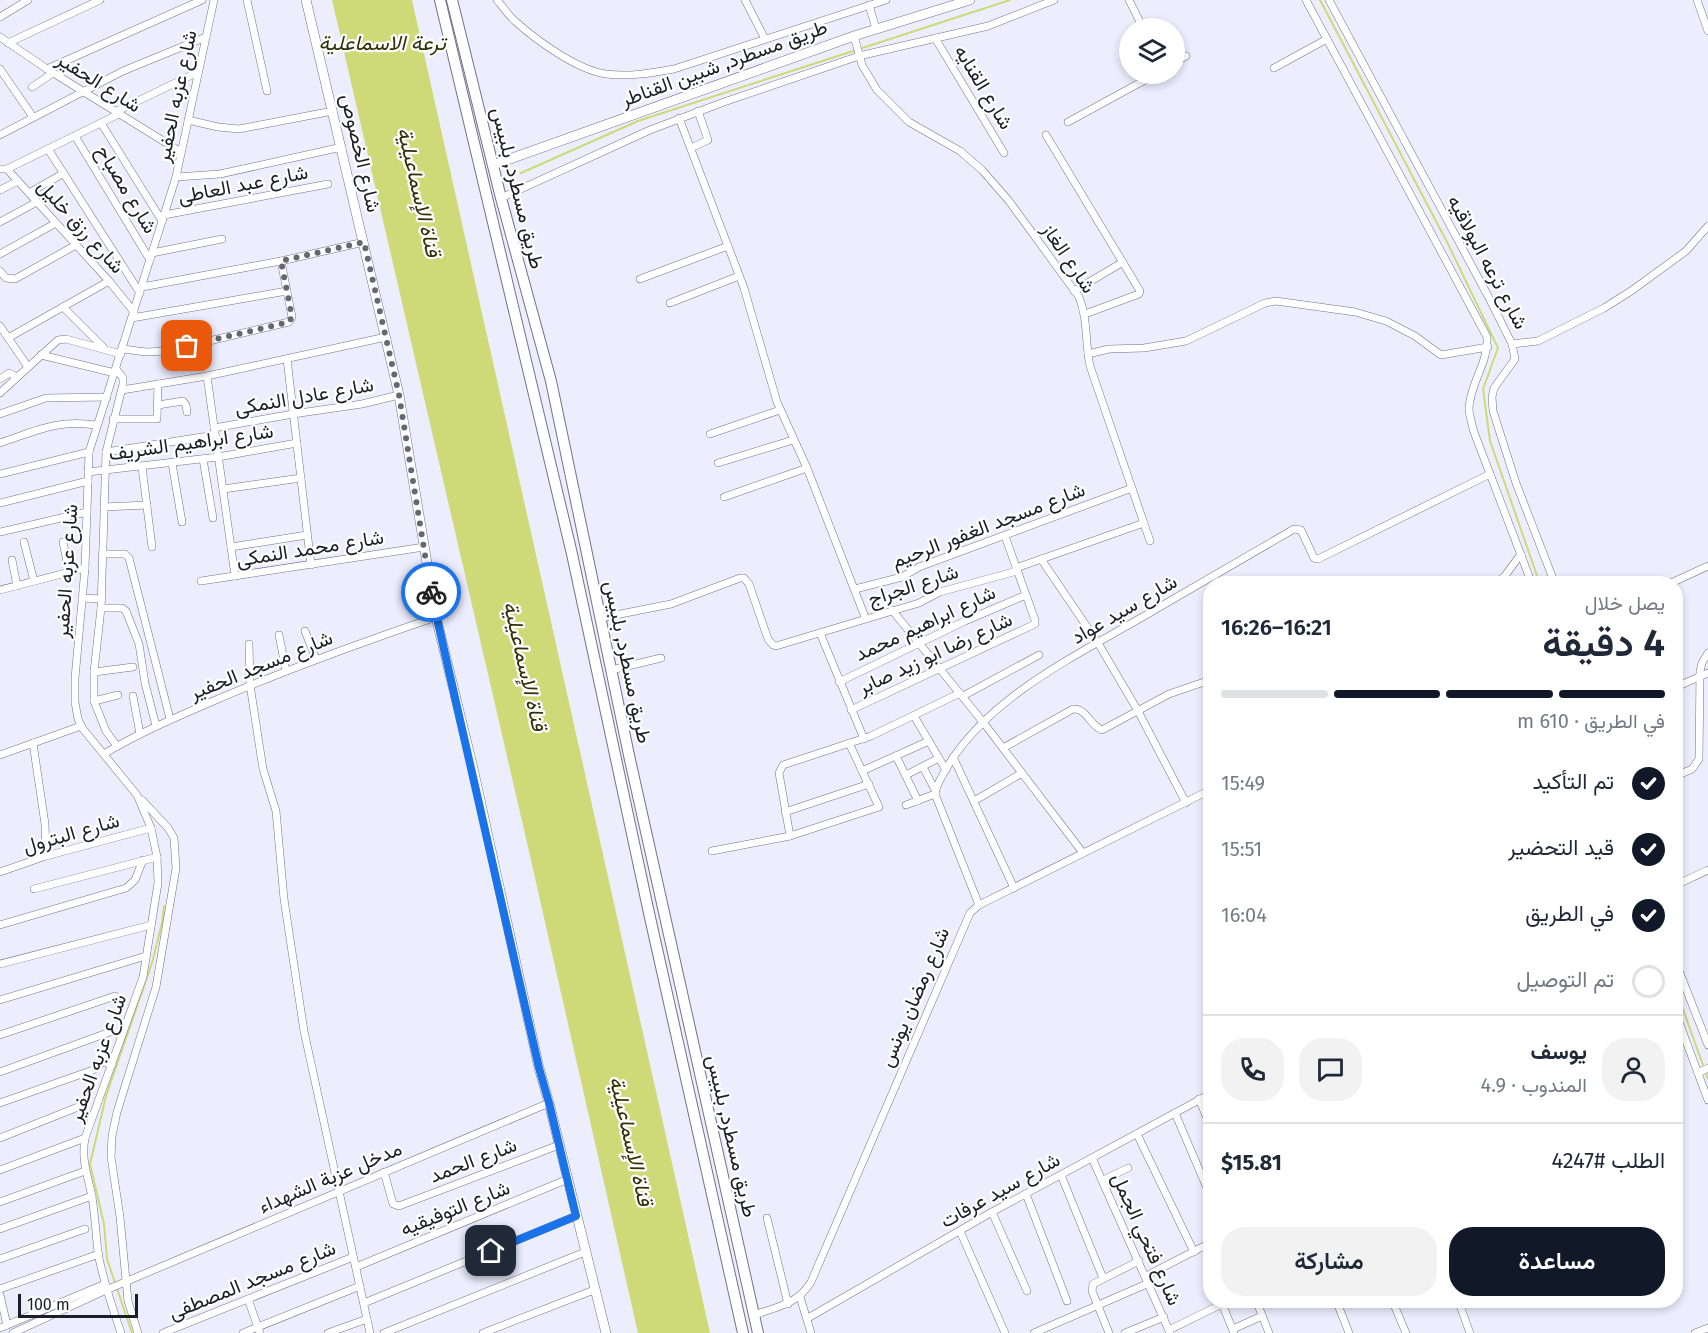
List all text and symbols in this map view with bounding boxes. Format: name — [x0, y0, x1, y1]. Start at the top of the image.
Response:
street label: طريق مسطرد, شبين القناطر — [617, 14, 831, 113]
map controls — [1119, 18, 1185, 84]
button: layers — [1119, 18, 1185, 84]
street label: شارع عزبه الحفير — [150, 28, 204, 166]
water label: ترعة الاسماعلية — [318, 30, 448, 56]
street label: شارع القنايه — [948, 40, 1019, 135]
street label: شارع الحفير — [50, 46, 146, 119]
street label: شارع الخصوص — [334, 92, 386, 215]
street label: طريق مسطرد, بلبيس — [485, 105, 550, 272]
water label: قناة الإسماعيلية — [391, 125, 447, 262]
street label: شارع مصباح — [90, 140, 163, 239]
street label: شارع عبد العاطى — [176, 160, 310, 210]
street label: شارع رزق خليل — [31, 174, 130, 279]
street label: شارع ترعه البولاقيه — [1441, 191, 1533, 334]
street label: شارع الغاز — [1035, 218, 1101, 299]
pin — [161, 320, 212, 371]
icon: bag — [170, 329, 203, 362]
street label: شارع عادل النمكى — [233, 372, 376, 422]
street label: شارع ابراهيم الشريف — [107, 419, 275, 467]
street label: شارع مسجد الغفور الرحيم — [888, 477, 1089, 575]
street label: شارع عزبه الحفير — [49, 503, 85, 640]
street label: شارع محمد النمكى — [235, 524, 386, 573]
street label: شارع الجراج — [865, 559, 962, 613]
courier — [401, 562, 461, 622]
street label: شارع سيد عواد — [1067, 569, 1182, 651]
icon: bike — [415, 576, 448, 609]
street label: طريق مسطرد, بلبيس — [598, 578, 657, 746]
street label: شارع ابراهيم محمد — [851, 580, 1000, 668]
text: يصل خلال — [1585, 591, 1665, 615]
water label: قناة الإسماعيلية — [497, 599, 553, 736]
street label: شارع رضا ابو زيد صابر — [853, 607, 1017, 701]
text: 16:21–16:26 — [1221, 614, 1332, 641]
text: 4 دقيقة — [1542, 620, 1665, 666]
street label: شارع مسجد الحفير — [185, 625, 337, 707]
text: في الطريق · 610 m — [1517, 709, 1665, 733]
icon: check — [1632, 767, 1665, 800]
text: تم التأكيد — [1532, 768, 1614, 795]
text: 15:49 — [1221, 771, 1265, 795]
street label: شارع البترول — [20, 808, 123, 860]
icon: check — [1632, 833, 1665, 866]
text: قيد التحضير — [1508, 834, 1614, 861]
text: 15:51 — [1221, 837, 1262, 861]
icon: check — [1632, 899, 1665, 932]
text: في الطريق — [1525, 900, 1614, 927]
text: 16:04 — [1221, 903, 1267, 927]
street label: شارع رمضان يونس — [874, 924, 956, 1071]
text: تم التوصيل — [1516, 966, 1614, 993]
street label: شارع عزبه الحفير — [62, 991, 133, 1127]
button: phone — [1221, 1038, 1284, 1101]
button: chat — [1299, 1038, 1362, 1101]
text: يوسف — [1531, 1038, 1587, 1065]
button: person — [1602, 1038, 1665, 1101]
street label: طريق مسطرد, بلبيس — [701, 1053, 762, 1220]
text: المندوب · 4.9 — [1481, 1073, 1587, 1097]
water label: قناة الإسماعيلية — [603, 1074, 659, 1211]
street label: شارع الحمد — [426, 1132, 521, 1189]
street label: مدخل عزبة الشهداء — [255, 1136, 406, 1219]
street label: شارع سيد عرفات — [936, 1147, 1065, 1235]
text: الطلب #4247 — [1552, 1147, 1665, 1174]
text: $15.81 — [1221, 1149, 1282, 1176]
street label: شارع فتحي الجمل — [1102, 1169, 1187, 1311]
street label: شارع التوفيقيه — [397, 1175, 514, 1243]
pin — [465, 1225, 516, 1276]
button: مشاركة — [1221, 1227, 1437, 1296]
button: مساعدة — [1449, 1227, 1665, 1296]
icon: home — [474, 1234, 507, 1267]
street label: شارع مسجد المصطفى — [165, 1236, 340, 1326]
scale bar — [18, 1291, 138, 1318]
text: 100 m — [27, 1295, 70, 1314]

